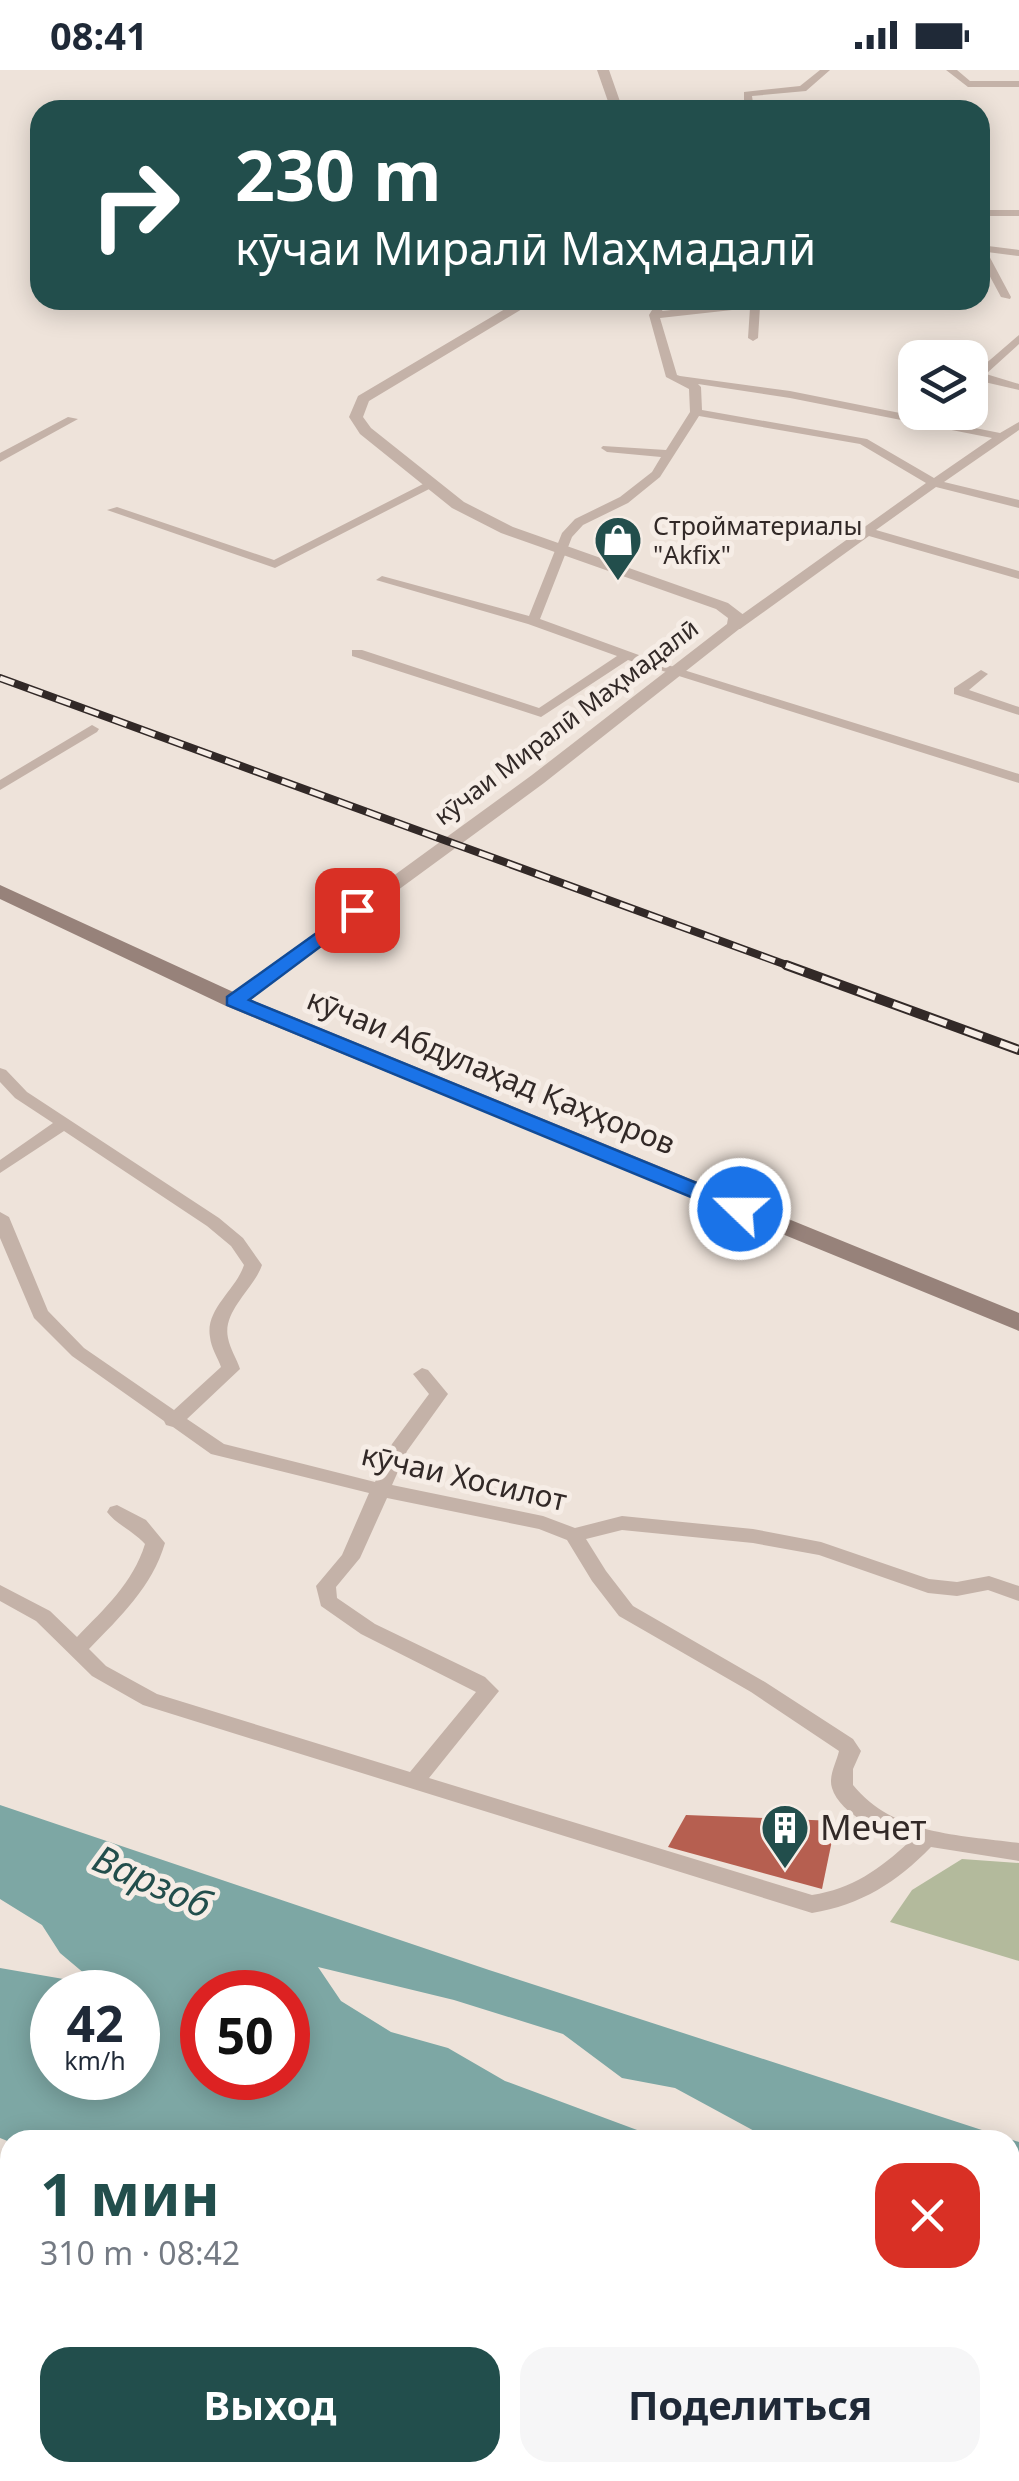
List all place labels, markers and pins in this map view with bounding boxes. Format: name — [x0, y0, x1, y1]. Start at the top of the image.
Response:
place label: Стройматериалы "Akfix" — [653, 508, 862, 571]
shop icon: Стройматериалы "Akfix" — [592, 514, 644, 582]
pin — [315, 868, 400, 953]
building icon: Мечет — [759, 1802, 811, 1870]
place label: Мечет — [820, 1803, 927, 1850]

